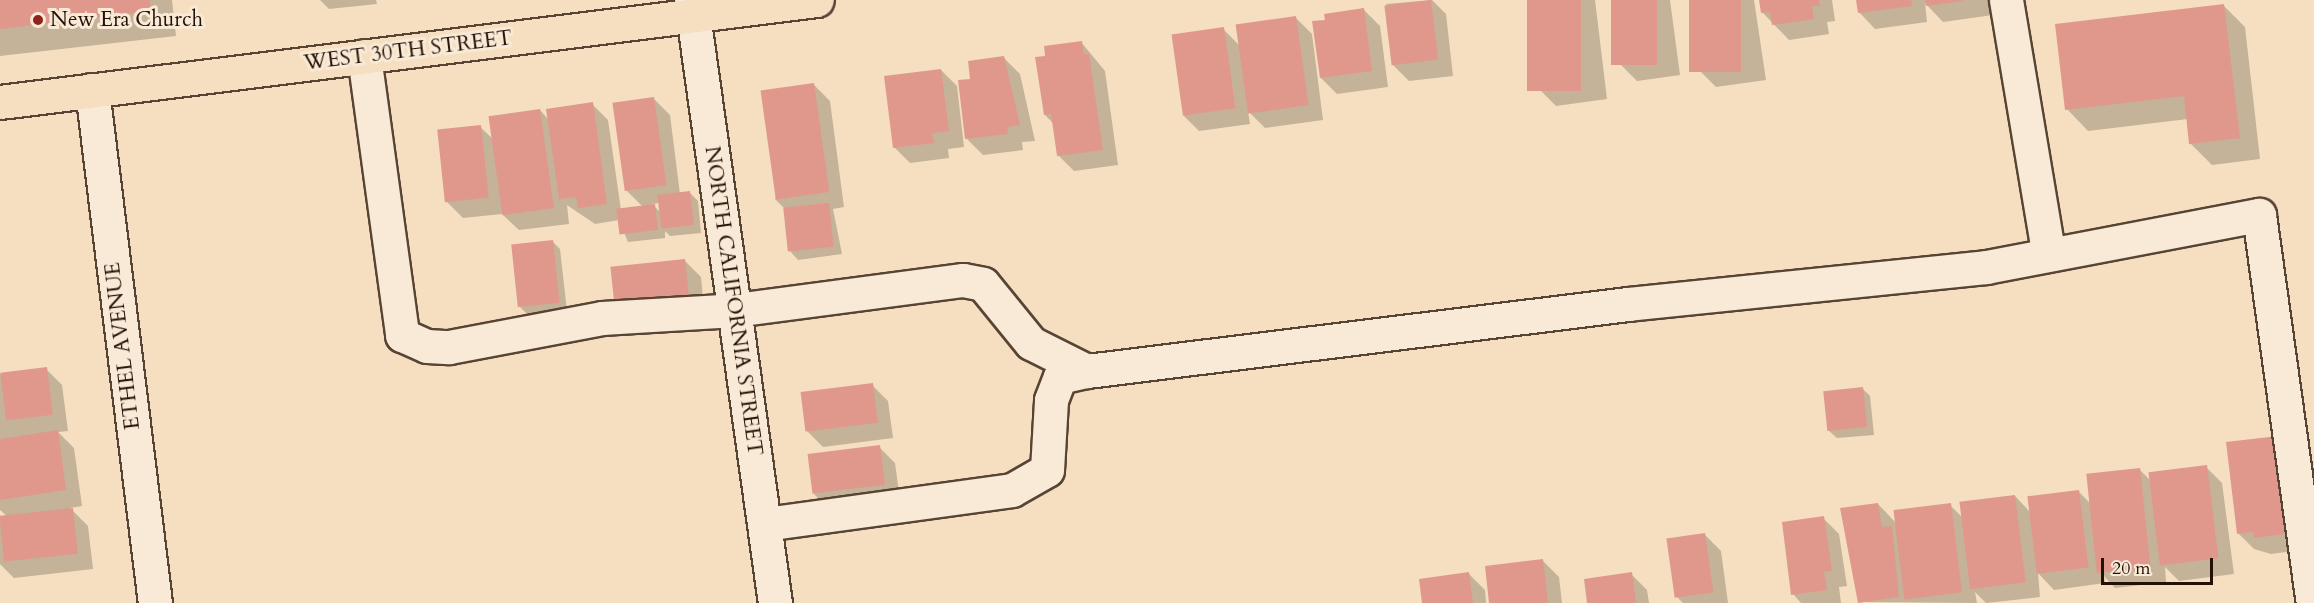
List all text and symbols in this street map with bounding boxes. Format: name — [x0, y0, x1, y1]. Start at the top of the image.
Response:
place label: New Era Church — [50, 7, 203, 33]
marker: New Era Church — [31, 13, 45, 27]
street label: WEST 30TH STREET — [302, 26, 514, 76]
street label: NORTH CALIFORNIA STREET — [699, 145, 767, 457]
street label: ETHEL AVENUE — [100, 261, 146, 431]
scale bar — [2104, 546, 2216, 584]
text: 20 m — [2112, 556, 2151, 581]

